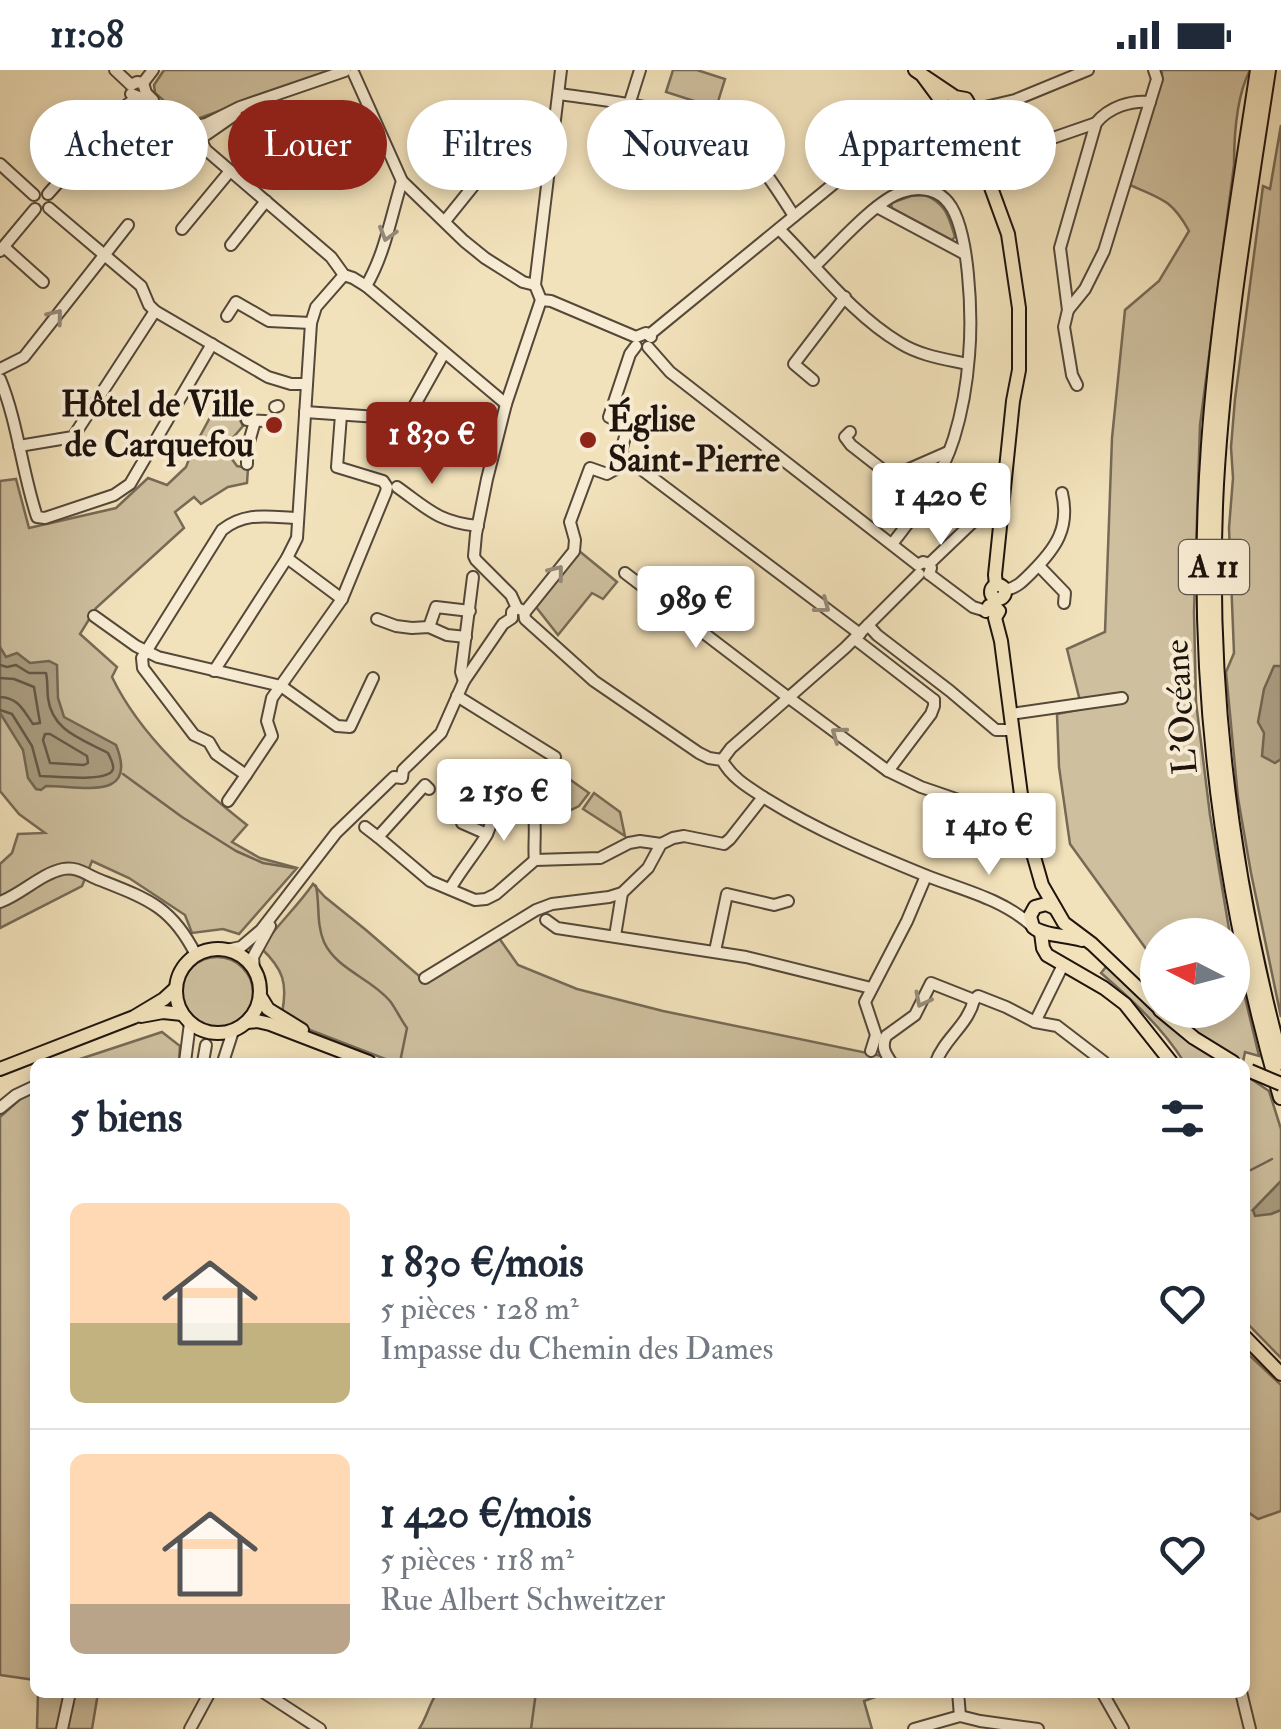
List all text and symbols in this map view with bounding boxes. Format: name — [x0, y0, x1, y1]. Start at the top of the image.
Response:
text: 11:08 — [50, 11, 124, 59]
chip: Acheter — [30, 100, 208, 190]
chip: Louer — [228, 100, 387, 190]
chip: Filtres — [407, 100, 567, 190]
chip: Nouveau — [587, 100, 785, 190]
chip: Appartement — [805, 100, 1056, 190]
one-way arrow — [377, 225, 398, 242]
one-way arrow — [44, 310, 61, 328]
place label: Hôtel de Ville de Carquefou — [61, 383, 254, 467]
place label: Église Saint-Pierre — [608, 396, 780, 482]
pin: 1 830 € — [340, 402, 524, 487]
marker: Hôtel de Ville de Carquefou — [263, 414, 285, 436]
text: 1 830 € — [388, 414, 476, 454]
marker: Église Saint-Pierre — [577, 429, 599, 451]
pin: 1 420 € — [849, 463, 1033, 548]
text: 1 420 € — [894, 475, 988, 515]
road number: A 11 — [1179, 540, 1249, 594]
one-way arrow — [546, 566, 563, 584]
pin: 989 € — [626, 566, 766, 651]
text: 989 € — [659, 578, 733, 618]
one-way arrow — [812, 595, 830, 612]
street label: L’Océane — [1154, 638, 1208, 776]
one-way arrow — [831, 729, 849, 746]
pin: 2 150 € — [412, 759, 596, 844]
text: 2 150 € — [459, 771, 549, 811]
pin: 1 410 € — [897, 793, 1081, 878]
text: 1 410 € — [945, 805, 1033, 845]
north arrow — [1140, 918, 1250, 1028]
map controls — [1140, 918, 1250, 1028]
one-way arrow — [915, 989, 934, 1007]
icon: filters — [1155, 1091, 1210, 1146]
text: 5 biens — [70, 1092, 182, 1144]
text: 1 830 €/mois — [380, 1237, 584, 1289]
icon: home — [150, 1243, 270, 1363]
icon: heart — [1155, 1276, 1210, 1331]
text: 5 pièces · 128 m² — [380, 1289, 579, 1329]
text: Impasse du Chemin des Dames — [380, 1329, 773, 1369]
text: 1 420 €/mois — [380, 1488, 592, 1540]
icon: home — [150, 1494, 270, 1614]
icon: heart — [1155, 1527, 1210, 1582]
text: 5 pièces · 118 m² — [380, 1540, 574, 1580]
text: Rue Albert Schweitzer — [380, 1580, 665, 1620]

